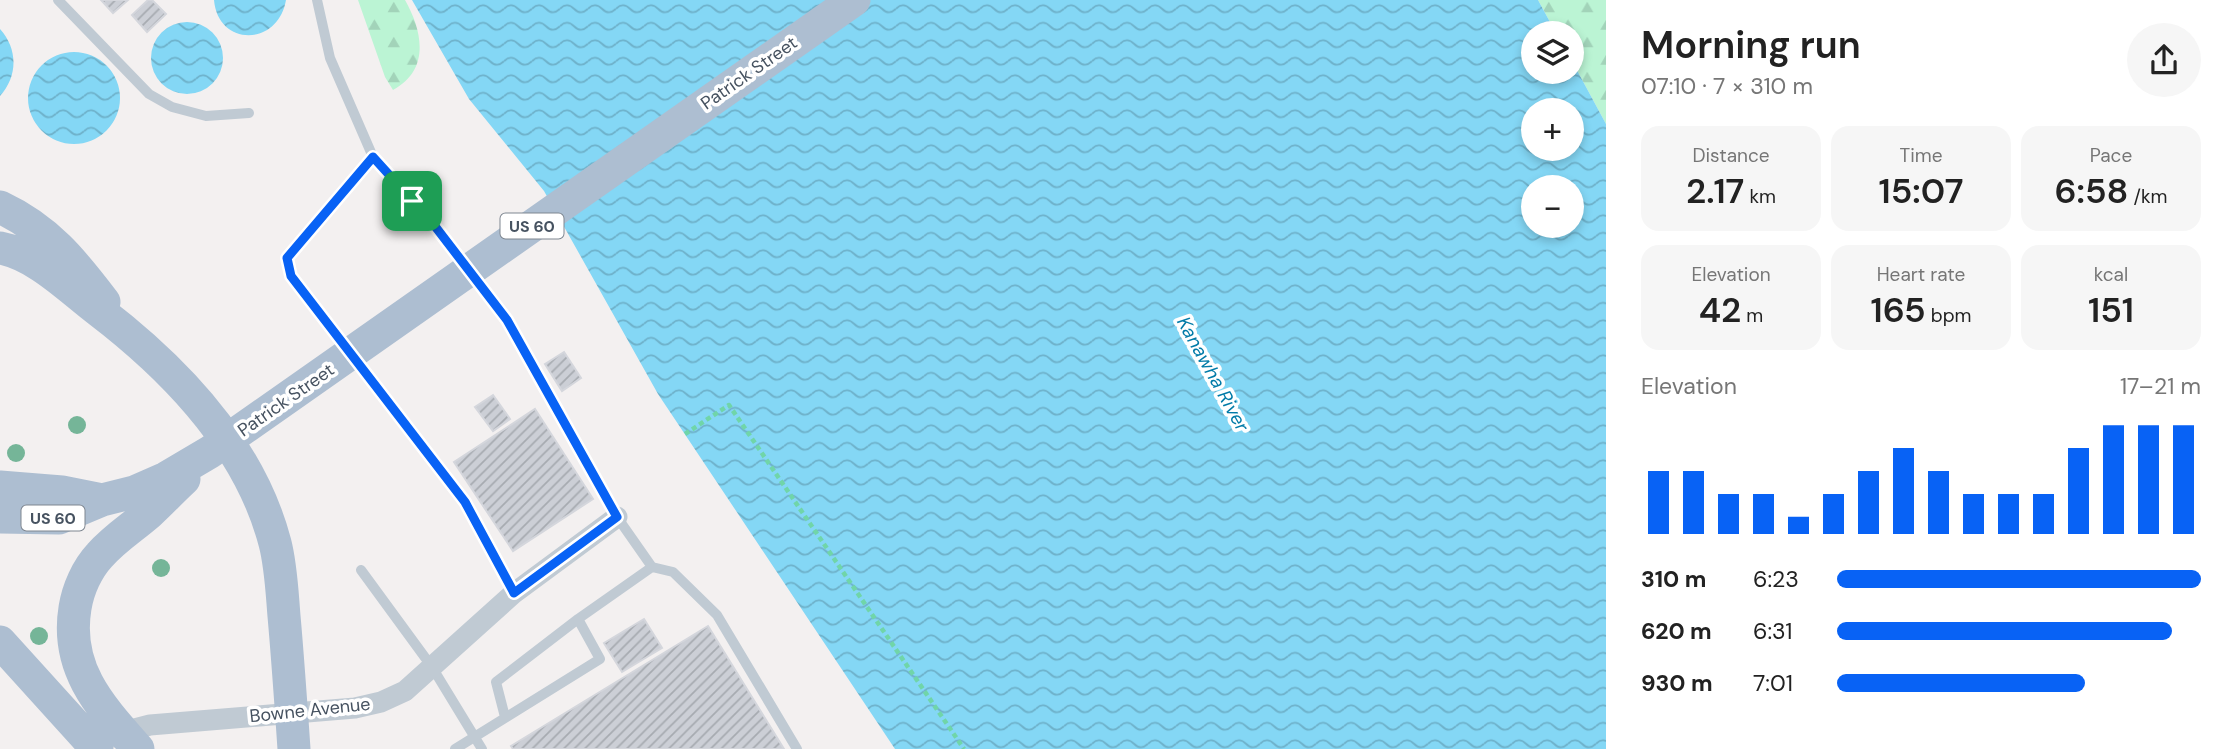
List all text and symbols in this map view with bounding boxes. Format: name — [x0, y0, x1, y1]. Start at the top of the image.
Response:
text: Morning run — [1641, 20, 1861, 70]
map controls — [1521, 21, 1584, 238]
button: layers — [1521, 21, 1584, 84]
button: share — [2127, 23, 2201, 97]
street label: Patrick Street — [696, 31, 802, 115]
text: 07:10 · 7 × 310 m — [1641, 71, 1813, 101]
button: + — [1521, 98, 1584, 161]
text: Distance — [1692, 143, 1770, 168]
text: Time — [1900, 143, 1942, 168]
text: Pace — [2090, 143, 2132, 168]
text: 2.17 — [1686, 168, 1744, 214]
text: 15:07 — [1878, 168, 1964, 214]
text: 6:58 — [2054, 168, 2129, 214]
pin — [382, 171, 442, 231]
button: − — [1521, 175, 1584, 238]
icon: arrive — [393, 182, 431, 220]
text: km — [1744, 184, 1776, 209]
text: /km — [2129, 184, 2168, 209]
road number: US 60 — [500, 214, 564, 238]
text: Elevation — [1691, 262, 1771, 287]
text: Heart rate — [1877, 262, 1965, 287]
text: kcal — [2094, 262, 2128, 287]
text: 42 — [1699, 287, 1741, 333]
text: 165 — [1870, 287, 1926, 333]
text: 151 — [2088, 287, 2134, 333]
text: m — [1741, 303, 1763, 328]
text: bpm — [1926, 303, 1972, 328]
water label: Kanawha River — [1171, 312, 1255, 437]
street label: Patrick Street — [233, 358, 339, 442]
text: Elevation — [1641, 371, 1737, 401]
text: 17–21 m — [2120, 371, 2201, 401]
road number: US 60 — [22, 505, 84, 530]
text: 310 m — [1641, 564, 1706, 594]
text: 6:23 — [1753, 564, 1799, 594]
text: 620 m — [1641, 616, 1712, 646]
text: 6:31 — [1753, 616, 1792, 646]
text: 930 m — [1641, 668, 1713, 698]
text: 7:01 — [1753, 668, 1793, 698]
street label: Bowne Avenue — [248, 692, 372, 728]

